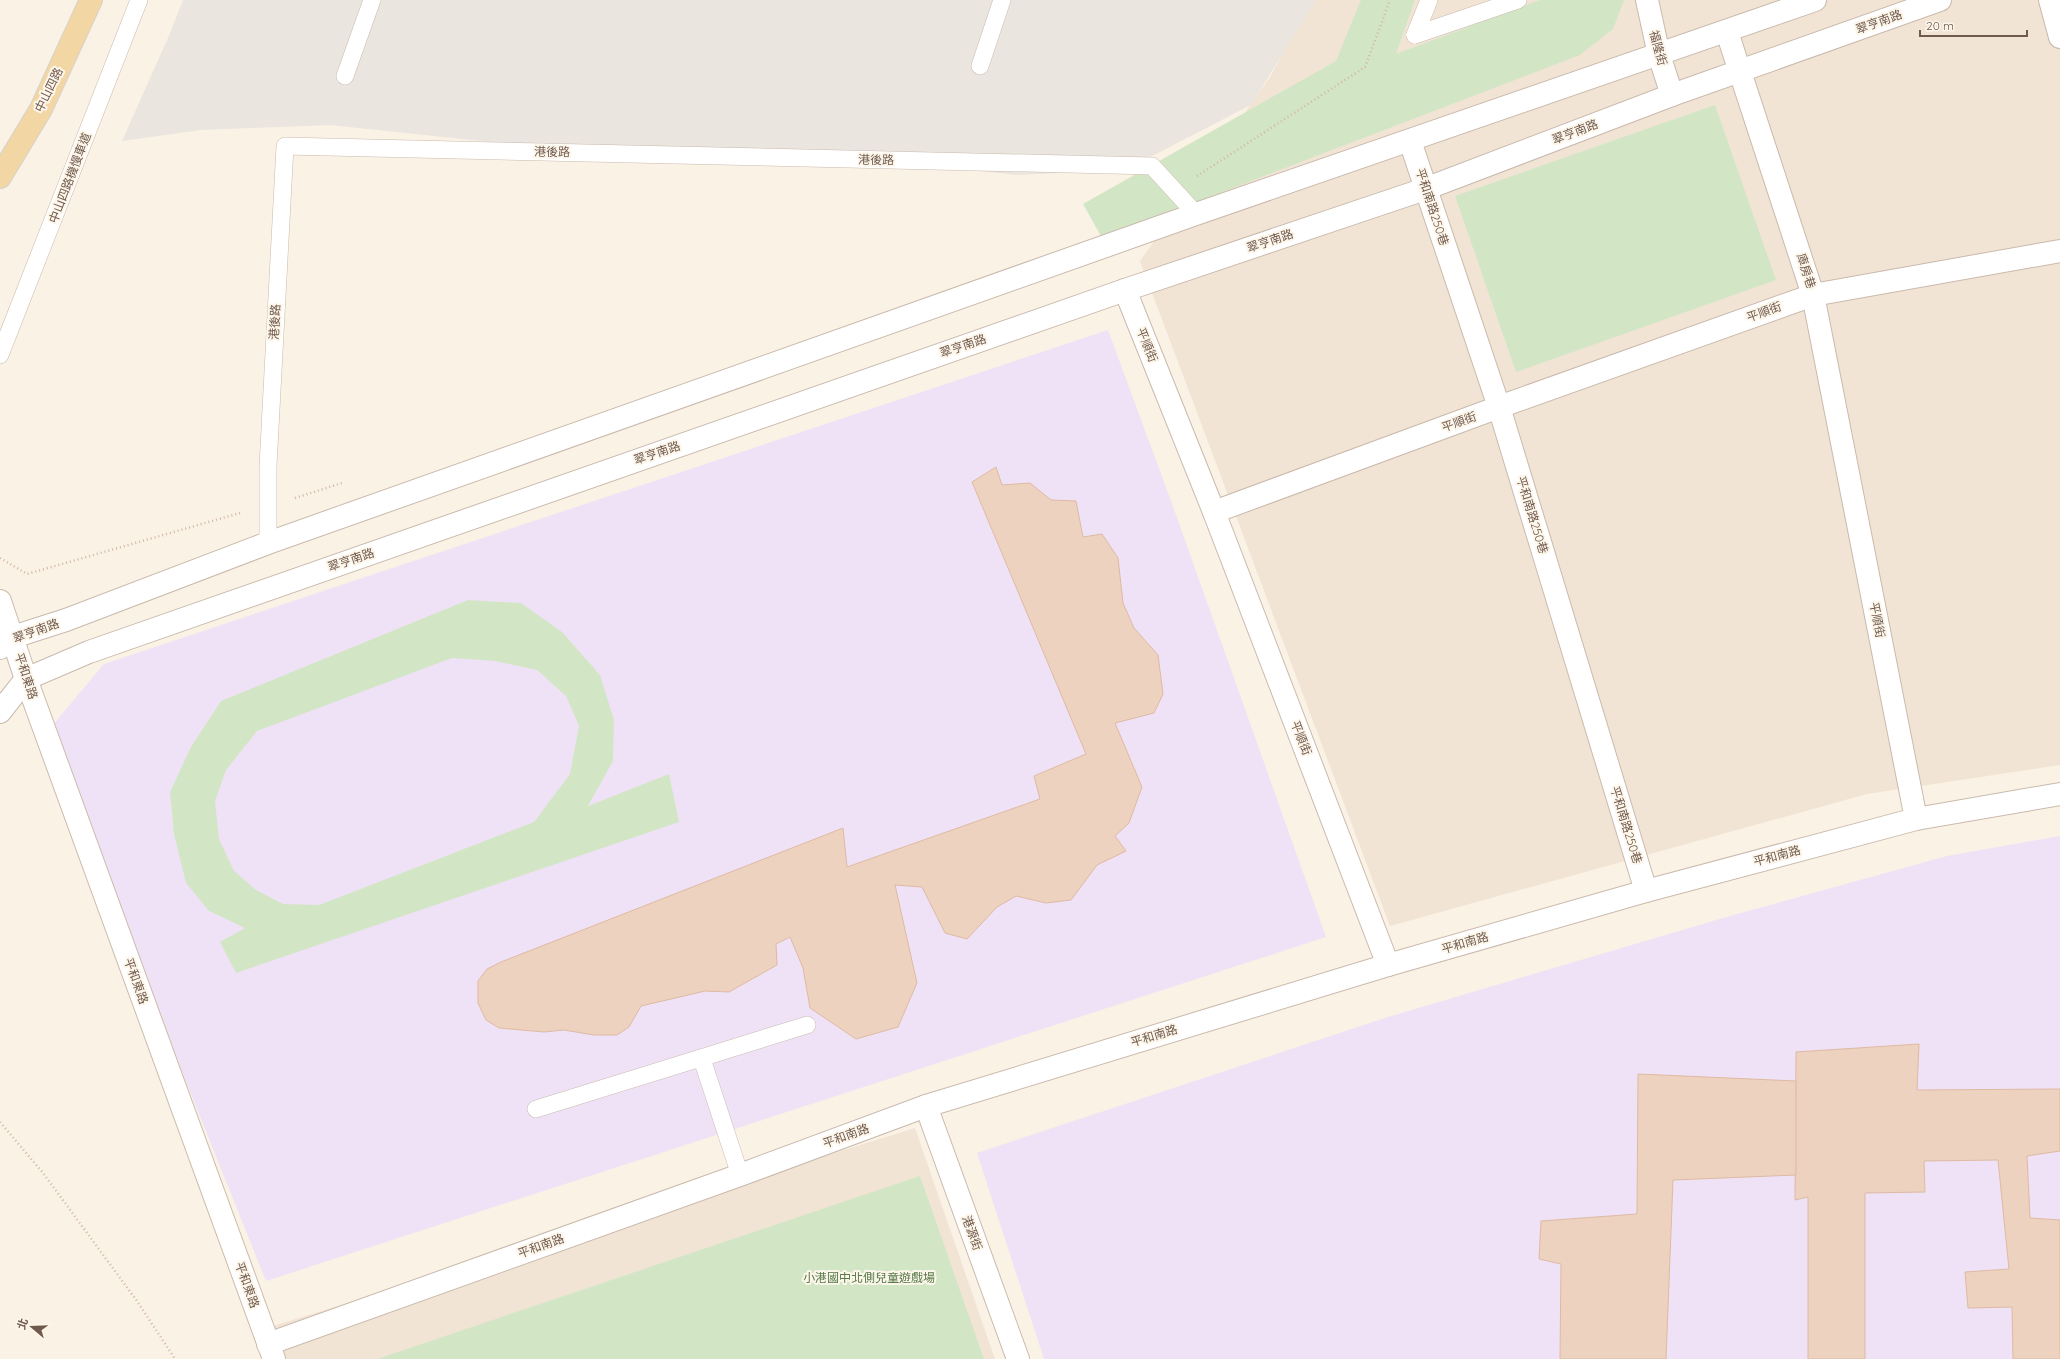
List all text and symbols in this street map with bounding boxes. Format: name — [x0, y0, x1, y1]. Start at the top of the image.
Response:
street label: 翠亨南路 — [1854, 6, 1904, 37]
scale bar — [1920, 12, 2027, 38]
text: 20 m — [1926, 18, 1954, 33]
street label: 福隆街 — [1647, 29, 1670, 67]
street label: 中山四路 — [31, 65, 66, 115]
street label: 翠亨南路 — [1550, 116, 1600, 147]
street label: 中山四路機慢車道 — [45, 130, 94, 225]
street label: 港後路 — [534, 144, 570, 159]
street label: 港後路 — [858, 152, 894, 167]
street label: 平和南路250巷 — [1413, 166, 1452, 247]
street label: 翠亨南路 — [1245, 226, 1295, 255]
street label: 庫房巷 — [1794, 251, 1819, 290]
street label: 平順街 — [1744, 298, 1783, 325]
street label: 港後路 — [266, 304, 283, 340]
street label: 平順街 — [1134, 325, 1161, 364]
street label: 翠亨南路 — [938, 331, 988, 360]
street label: 平順街 — [1439, 408, 1478, 435]
street label: 翠亨南路 — [632, 438, 682, 467]
street label: 平和南路250巷 — [1514, 474, 1551, 555]
street label: 翠亨南路 — [326, 545, 376, 574]
street label: 平順街 — [1867, 601, 1888, 639]
street label: 翠亨南路 — [11, 615, 61, 646]
street label: 平和東路 — [12, 651, 41, 701]
street label: 平順街 — [1288, 718, 1315, 757]
street label: 平和南路250巷 — [1608, 784, 1645, 865]
street label: 平和南路 — [1752, 842, 1802, 869]
street label: 平和南路 — [1440, 929, 1490, 956]
street label: 平和東路 — [121, 956, 152, 1006]
street label: 平和南路 — [1129, 1021, 1179, 1050]
street label: 平和南路 — [821, 1120, 871, 1151]
street label: 港源街 — [959, 1213, 986, 1252]
street label: 平和南路 — [516, 1230, 566, 1261]
street label: 平和東路 — [232, 1260, 263, 1310]
park label: 小港國中北側兒童遊戲場 — [803, 1270, 935, 1285]
north arrow — [12, 1307, 52, 1347]
text: 北 — [14, 1316, 31, 1331]

